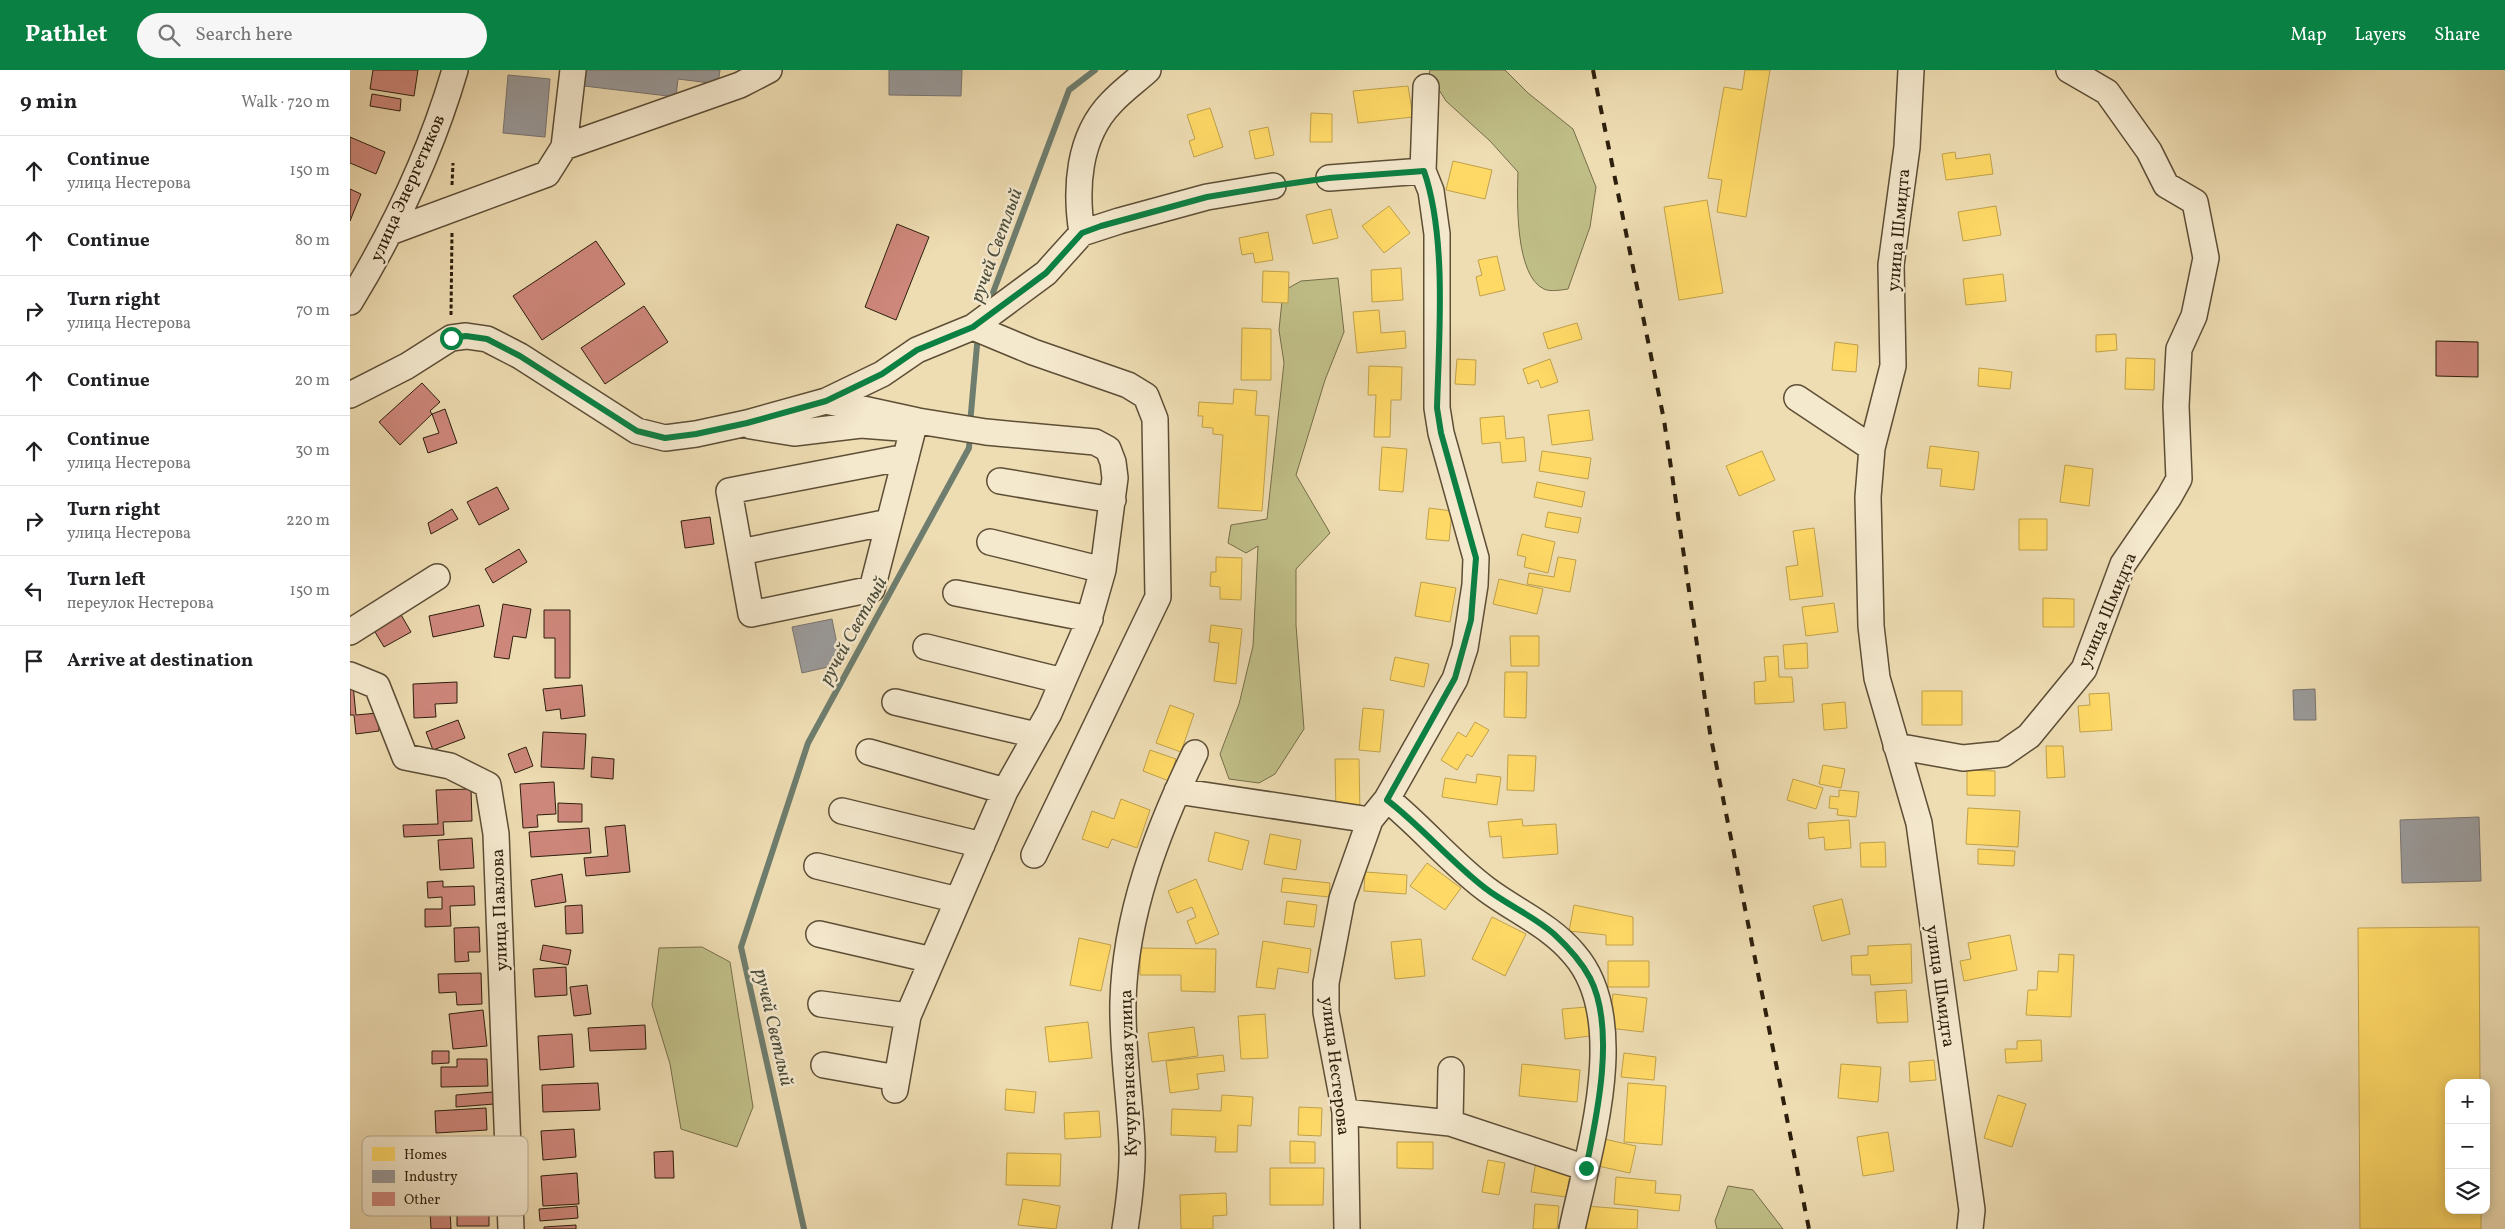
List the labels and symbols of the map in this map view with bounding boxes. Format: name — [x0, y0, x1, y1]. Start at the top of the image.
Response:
street label: улица Энергетиков — [365, 111, 452, 266]
street label: улица Шмидта — [1882, 168, 1917, 293]
water label: ручей Светлый — [964, 185, 1030, 306]
route start — [440, 327, 463, 350]
street label: улица Шмидта — [2073, 549, 2144, 672]
water label: ручей Светлый — [813, 572, 894, 690]
street label: улица Павлова — [486, 848, 515, 972]
street label: улица Шмидта — [1919, 923, 1960, 1049]
water label: ручей Светлый — [747, 966, 799, 1089]
street label: Кучурганская улица — [1114, 989, 1145, 1157]
street label: улица Нестерова — [1314, 995, 1355, 1137]
legend — [362, 1136, 528, 1216]
text: Homes — [404, 1146, 447, 1165]
route end — [1575, 1157, 1598, 1180]
text: Industry — [404, 1168, 458, 1187]
text: Other — [404, 1191, 440, 1210]

